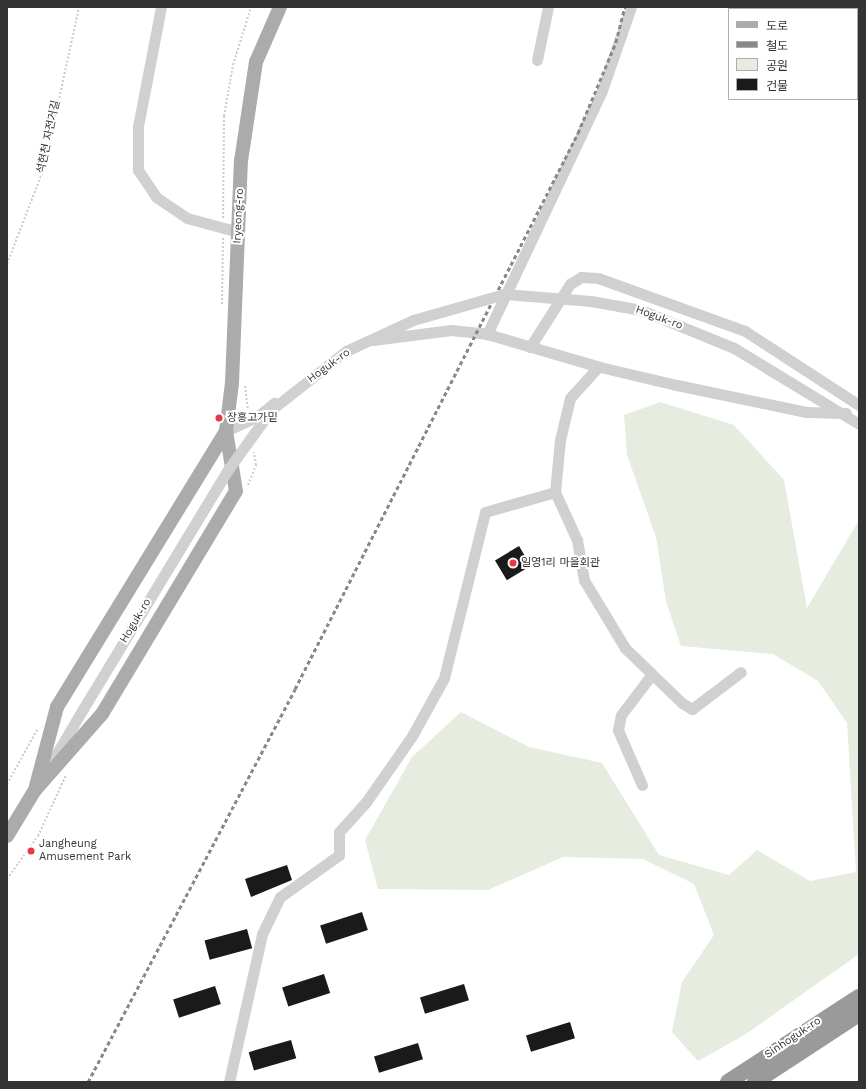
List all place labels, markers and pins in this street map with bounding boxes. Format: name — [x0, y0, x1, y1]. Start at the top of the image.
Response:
place label: 장흥고가밑 — [227, 411, 278, 425]
marker: 장흥고가밑 — [214, 413, 224, 423]
place label: 일영1리 마을회관 — [521, 556, 600, 570]
marker: 일영1리 마을회관 — [508, 558, 518, 568]
place label: Jangheung Amusement Park — [39, 838, 131, 864]
marker: Jangheung Amusement Park — [26, 846, 36, 856]

